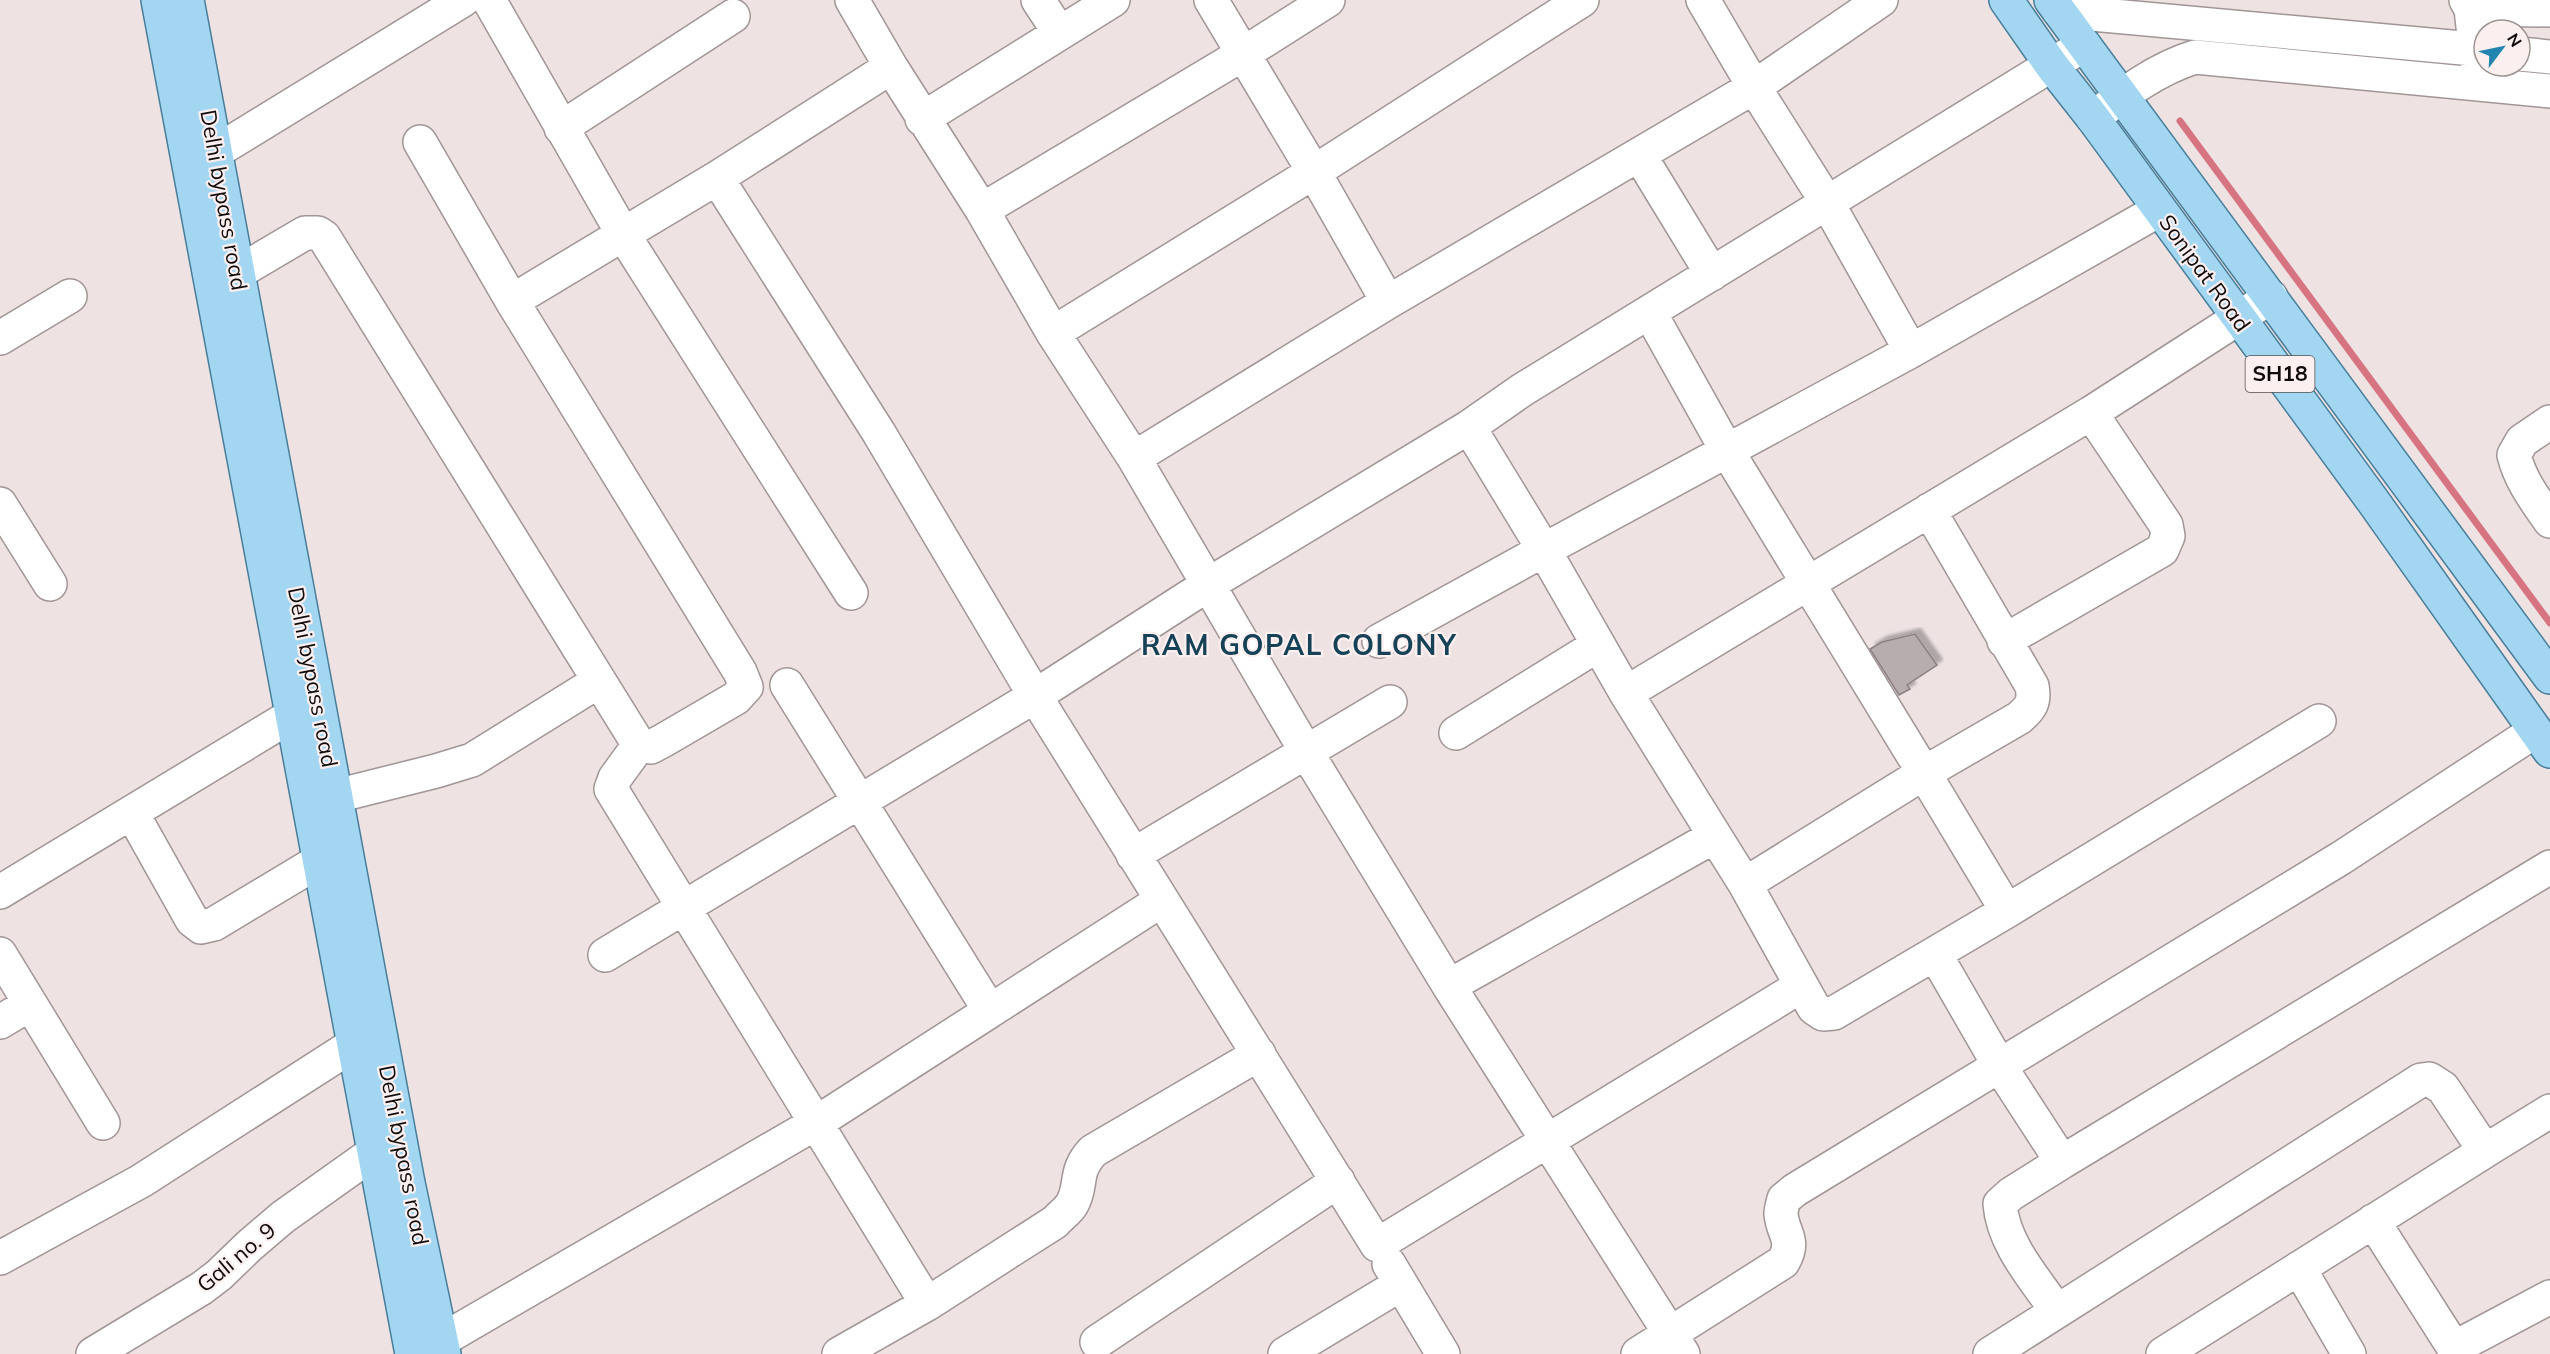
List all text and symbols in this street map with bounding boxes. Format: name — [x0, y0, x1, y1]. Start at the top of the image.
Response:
north arrow — [2472, 18, 2532, 78]
text: N — [2503, 30, 2526, 50]
street label: Delhi bypass road — [194, 107, 254, 293]
street label: Sonipat Road — [2153, 209, 2257, 337]
road number: SH18 — [2246, 356, 2314, 392]
street label: Delhi bypass road — [282, 585, 344, 769]
district label: RAM GOPAL COLONY — [1141, 627, 1457, 662]
street label: Delhi bypass road — [373, 1063, 435, 1247]
street label: Gali no. 9 — [191, 1216, 281, 1298]

